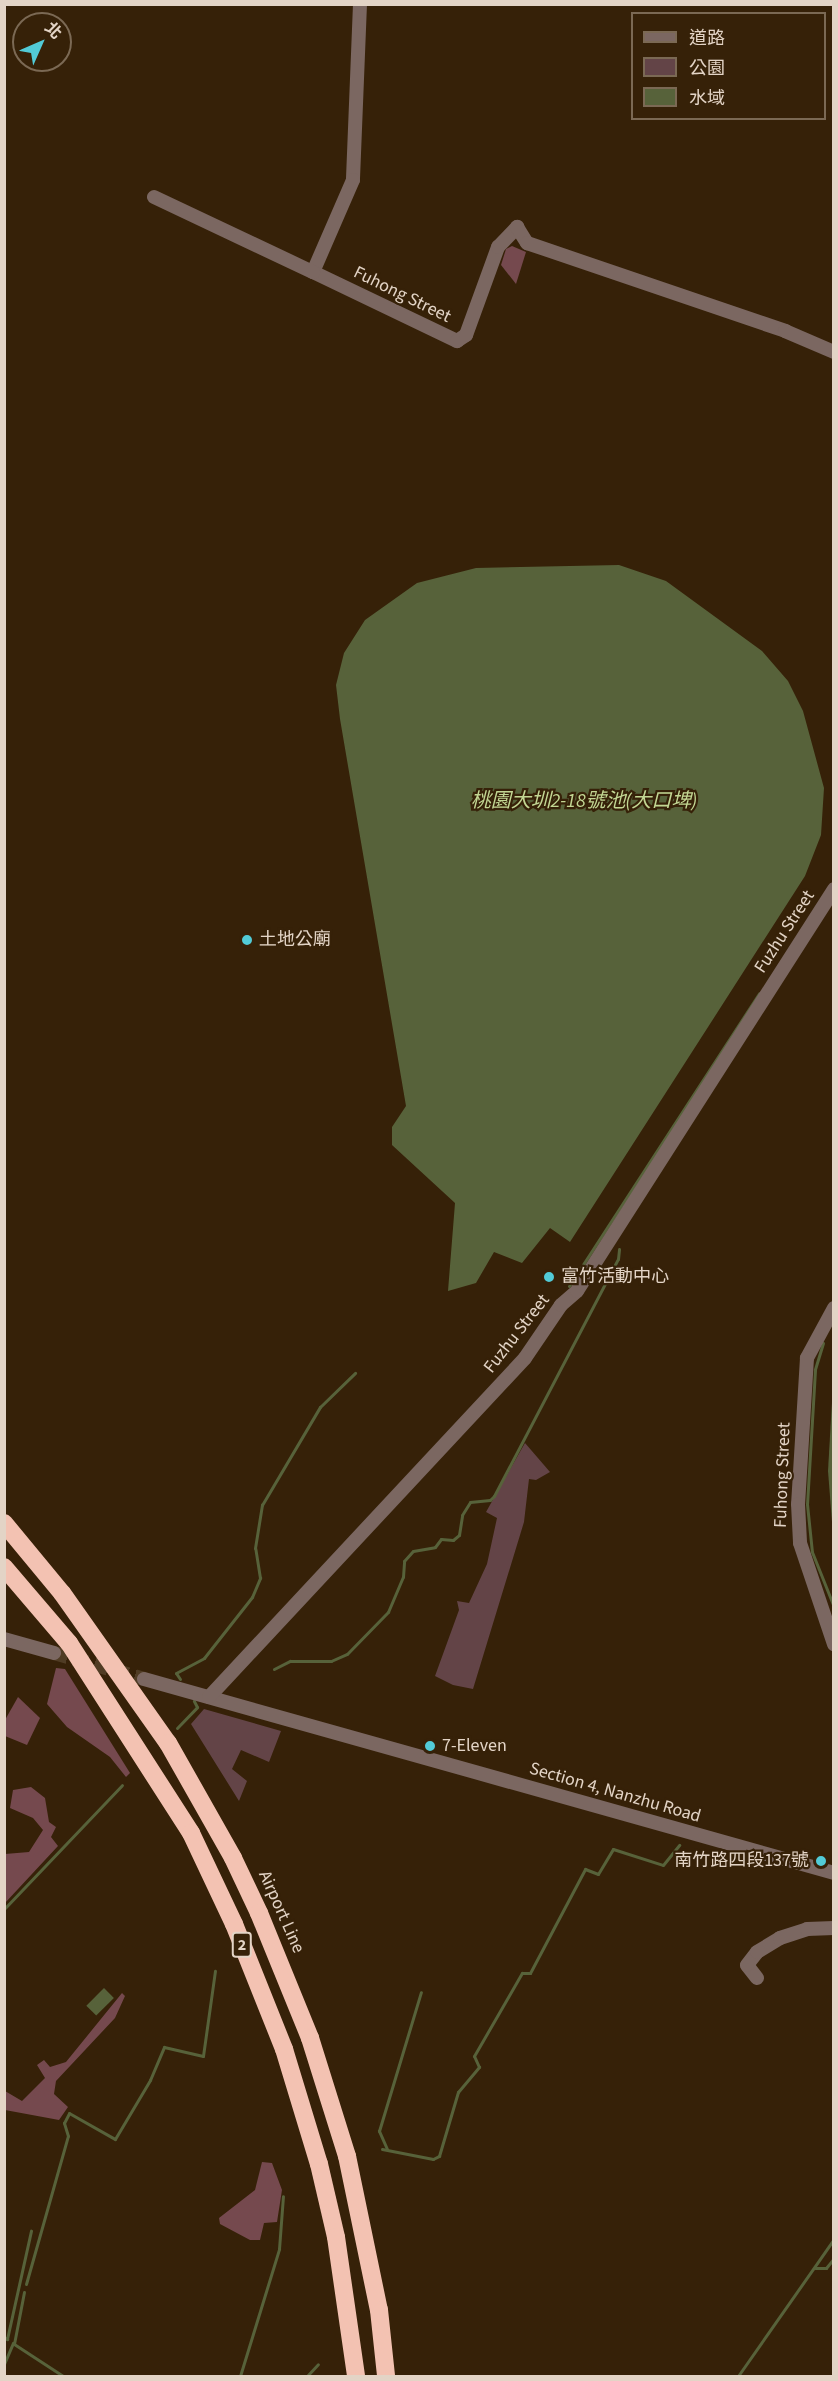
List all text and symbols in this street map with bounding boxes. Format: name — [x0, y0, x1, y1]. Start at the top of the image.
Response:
north arrow — [12, 12, 72, 72]
legend — [631, 12, 826, 120]
text: 北 — [40, 17, 67, 44]
text: 道路 — [689, 26, 725, 51]
text: 公園 — [689, 56, 725, 81]
text: 水域 — [689, 86, 725, 111]
street label: Fuhong Street — [350, 262, 454, 328]
water label: 桃園大圳2-18號池(大口埤) — [471, 789, 697, 813]
street label: Fuzhu Street — [750, 887, 820, 977]
place label: 土地公廟 — [259, 929, 331, 951]
marker: 土地公廟 — [240, 933, 254, 947]
place label: 富竹活動中心 — [561, 1266, 669, 1288]
marker: 富竹活動中心 — [542, 1270, 556, 1284]
street label: Fuzhu Street — [479, 1290, 555, 1378]
street label: Fuhong Street — [770, 1422, 796, 1528]
place label: 7-Eleven — [442, 1735, 507, 1757]
marker: 7-Eleven — [423, 1739, 437, 1753]
street label: Section 4, Nanzhu Road — [527, 1758, 703, 1828]
place label: 南竹路四段137號 — [674, 1850, 809, 1872]
marker: 南竹路四段137號 — [814, 1854, 828, 1868]
street label: Airport Line — [253, 1867, 309, 1957]
road number: 2 — [232, 1932, 252, 1958]

